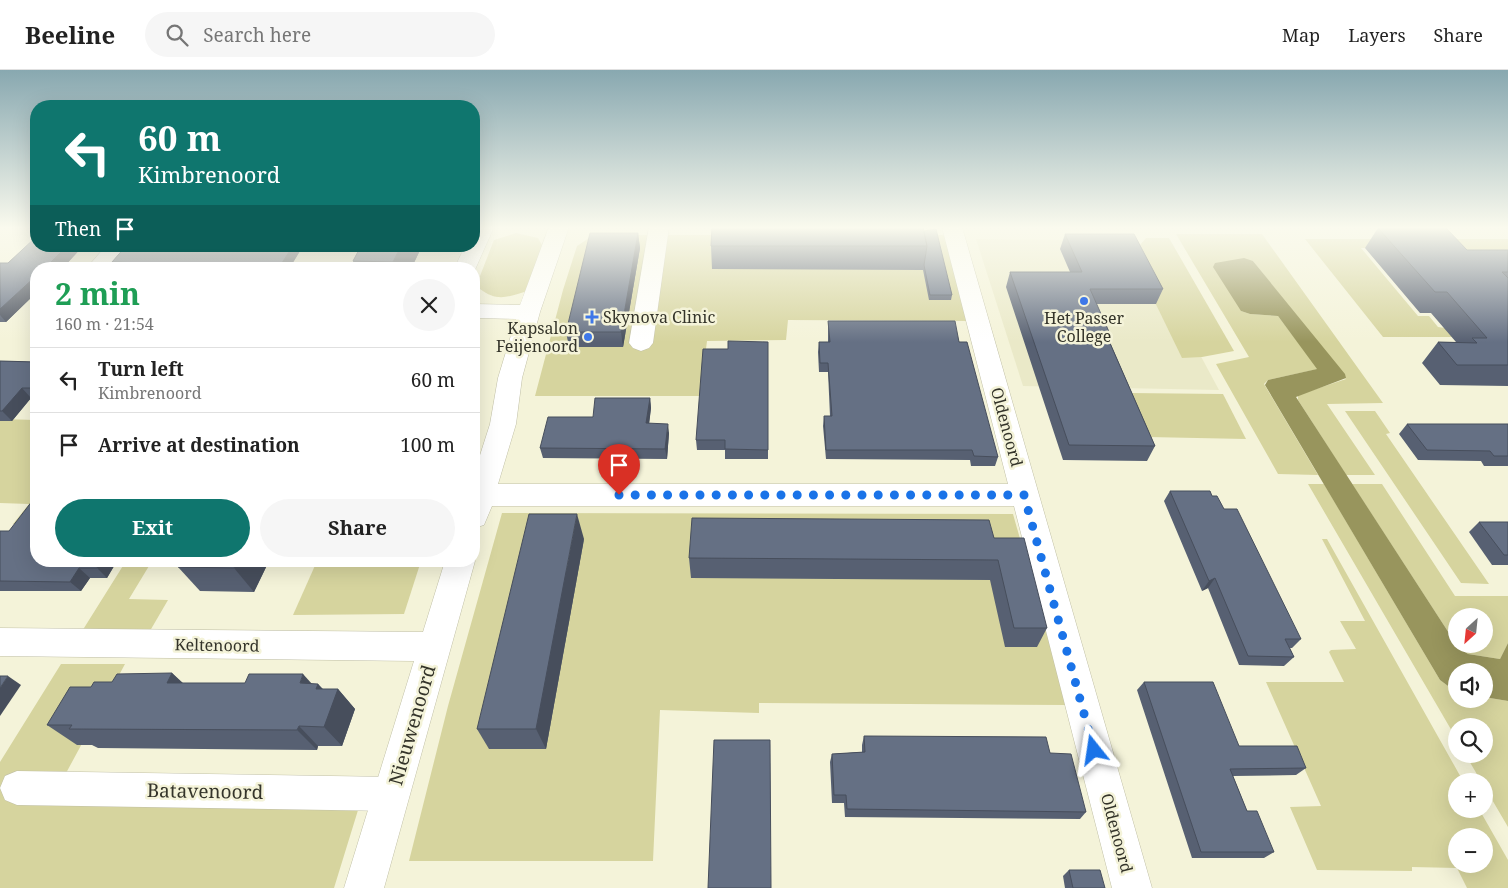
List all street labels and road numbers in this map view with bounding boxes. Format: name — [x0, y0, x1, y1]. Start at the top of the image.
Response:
street label: Oldenoord — [986, 385, 1028, 469]
street label: Keltenoord — [174, 633, 260, 657]
street label: Nieuwenoord — [382, 661, 442, 788]
street label: Batavenoord — [147, 777, 264, 805]
street label: Oldenoord — [1096, 791, 1138, 875]

